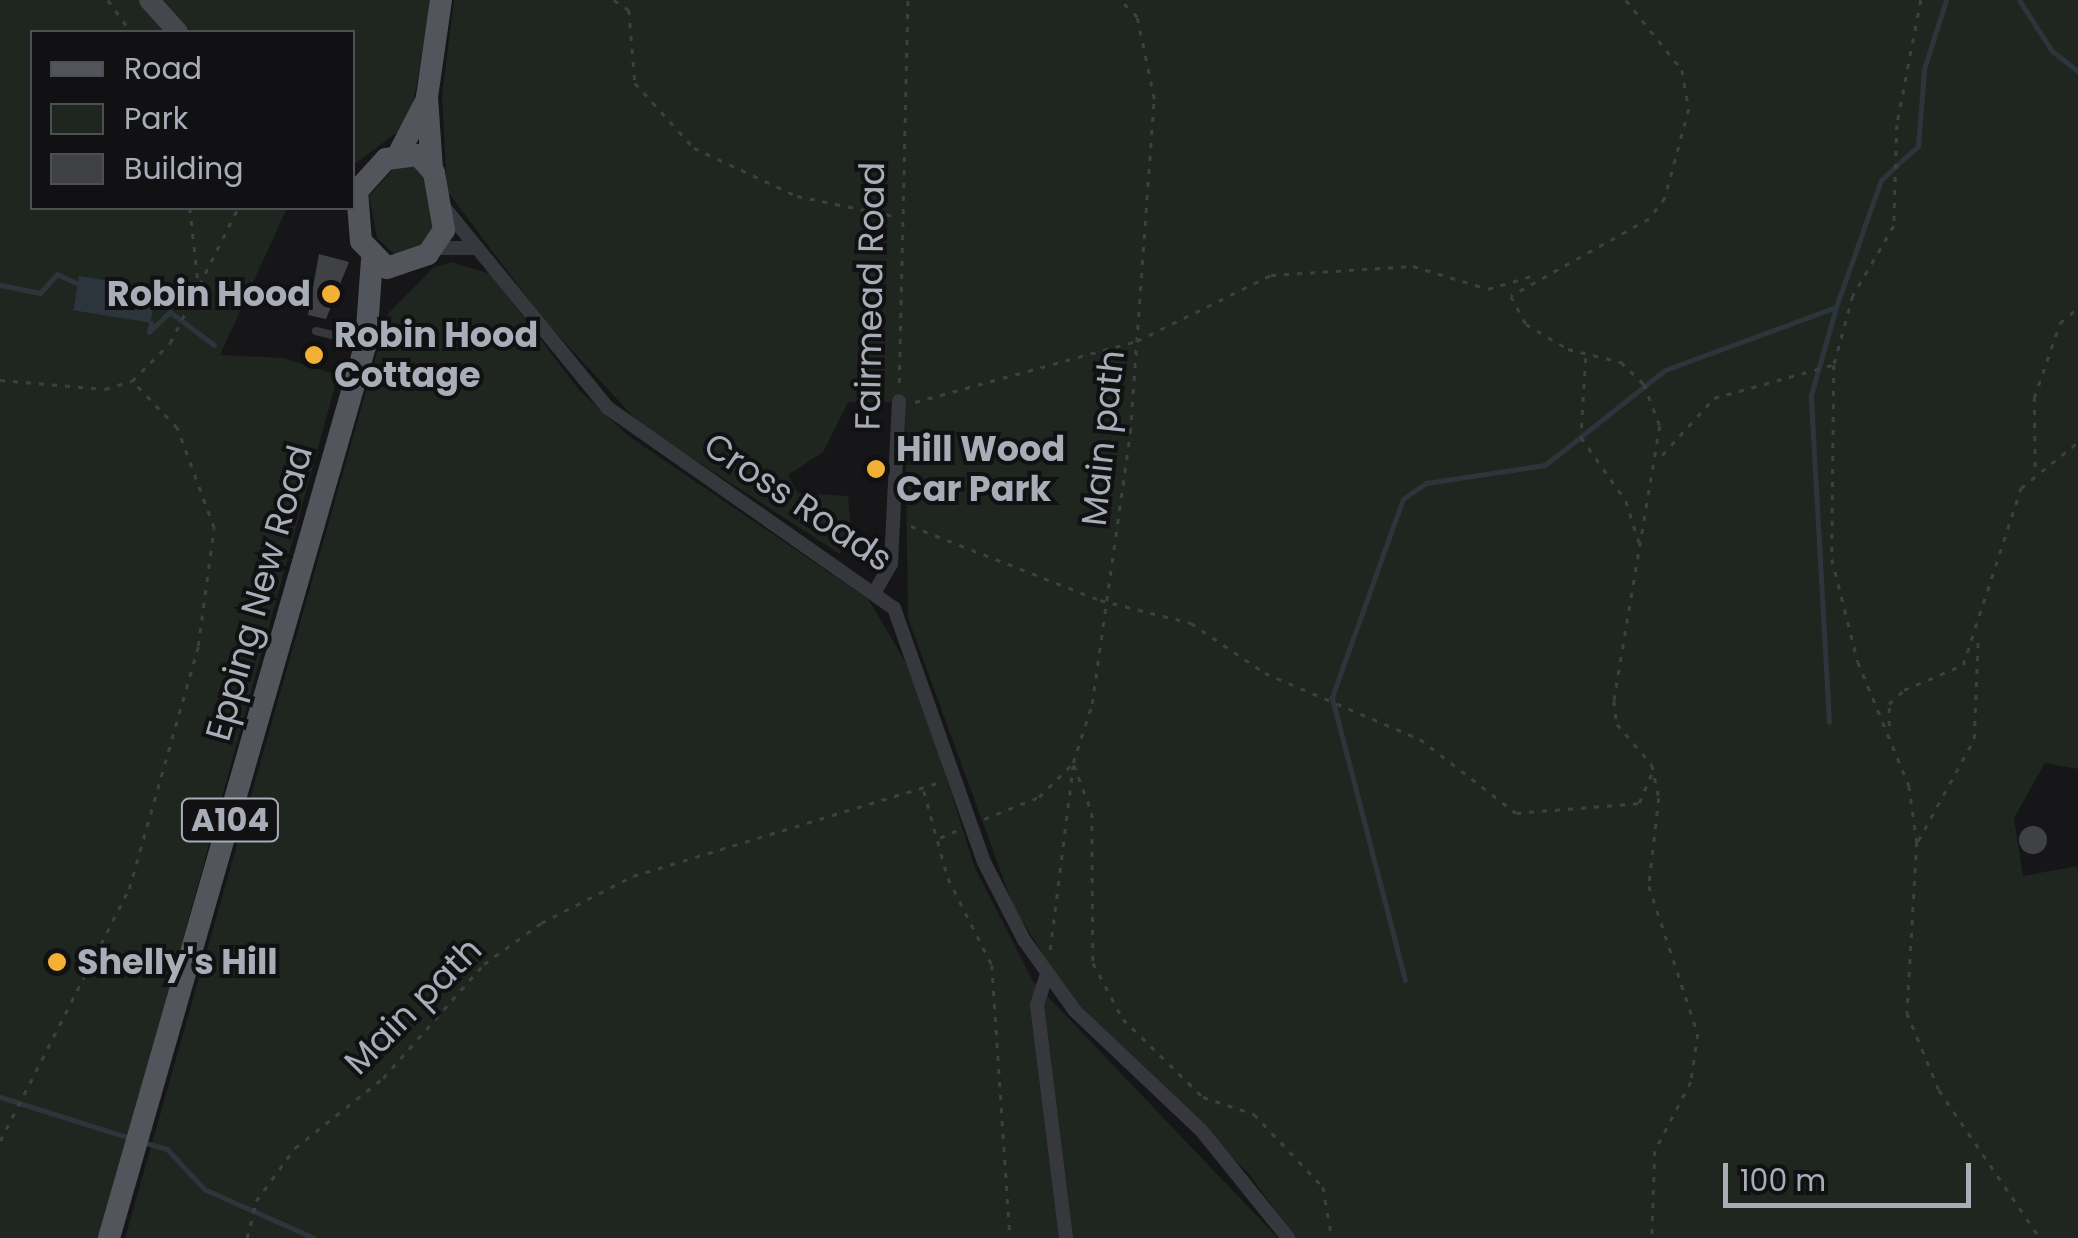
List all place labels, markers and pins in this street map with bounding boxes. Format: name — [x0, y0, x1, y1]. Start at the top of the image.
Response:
place label: Robin Hood — [107, 273, 311, 315]
marker: Robin Hood — [320, 283, 342, 305]
place label: Robin Hood Cottage — [334, 314, 538, 396]
marker: Robin Hood Cottage — [303, 344, 325, 366]
place label: Hill Wood Car Park — [896, 428, 1065, 510]
marker: Hill Wood Car Park — [865, 458, 887, 480]
place label: Shelly's Hill — [77, 941, 278, 983]
marker: Shelly's Hill — [46, 951, 68, 973]

